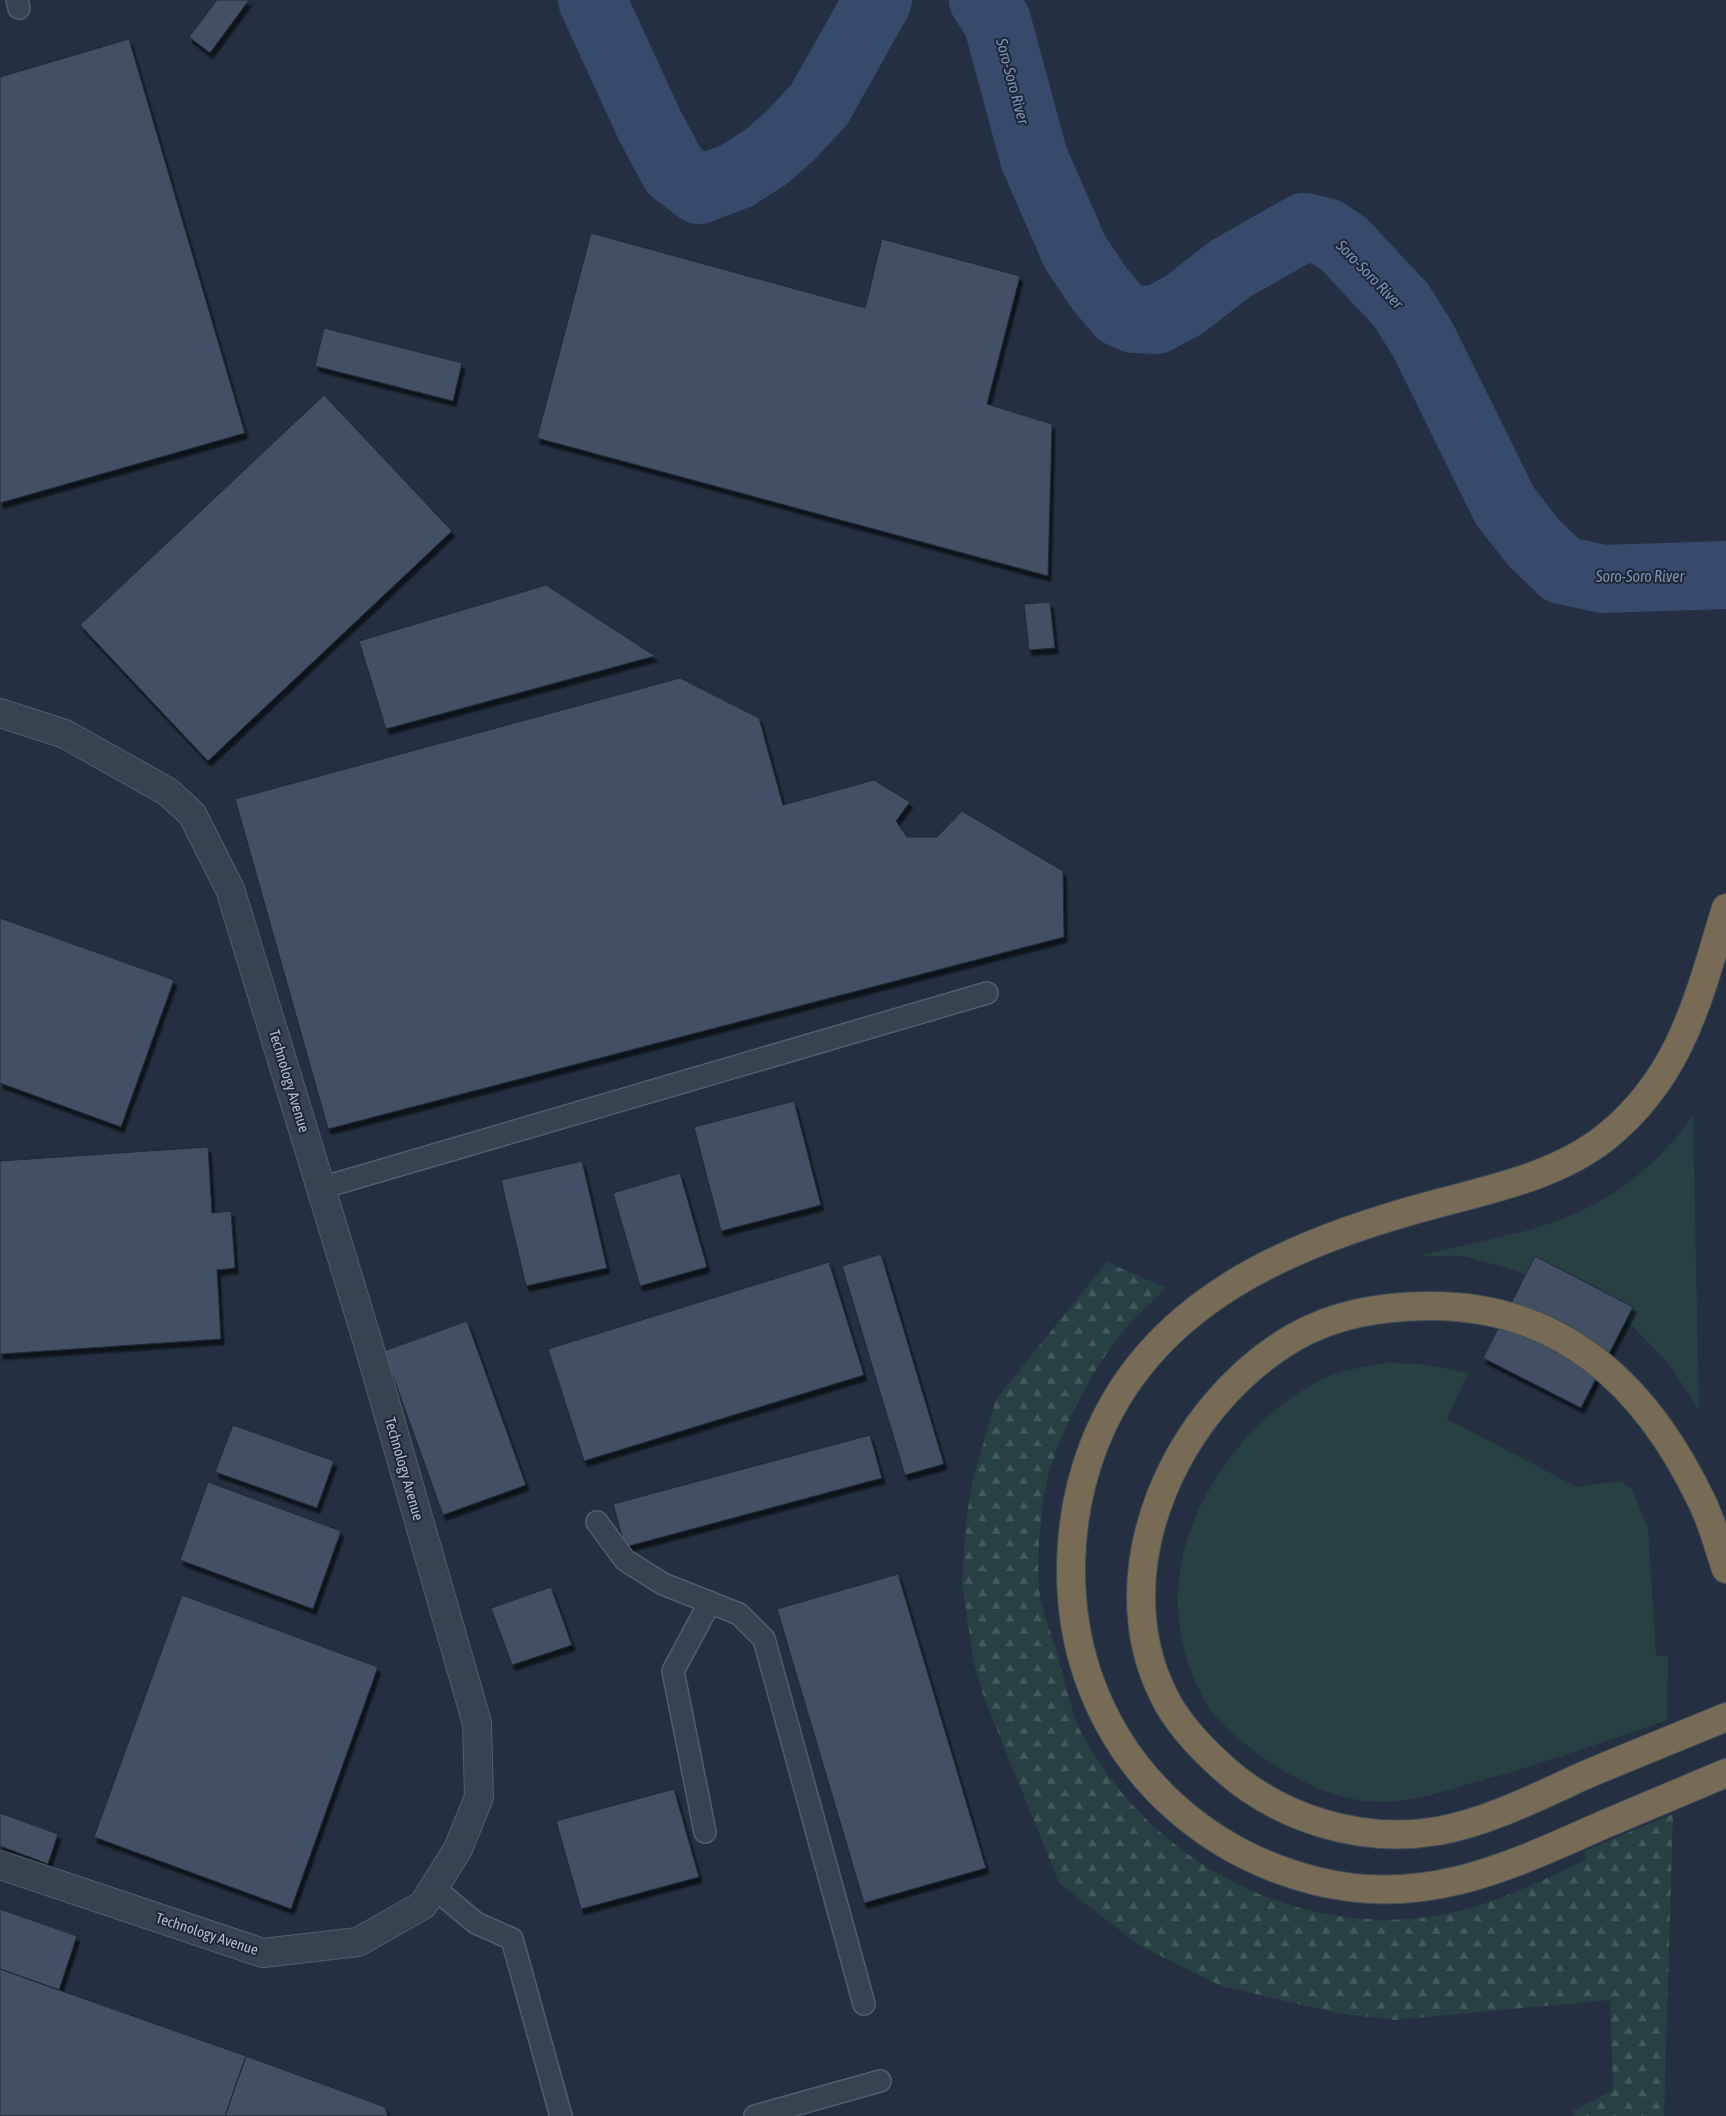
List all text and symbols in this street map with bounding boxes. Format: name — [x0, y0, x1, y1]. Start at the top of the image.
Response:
water label: Soro-Soro River — [993, 35, 1033, 127]
water label: Soro-Soro River — [1332, 235, 1408, 313]
water label: Soro-Soro River — [1595, 567, 1685, 585]
street label: Technology Avenue — [266, 1027, 313, 1135]
street label: Technology Avenue — [382, 1415, 427, 1523]
street label: Technology Avenue — [154, 1909, 261, 1958]

